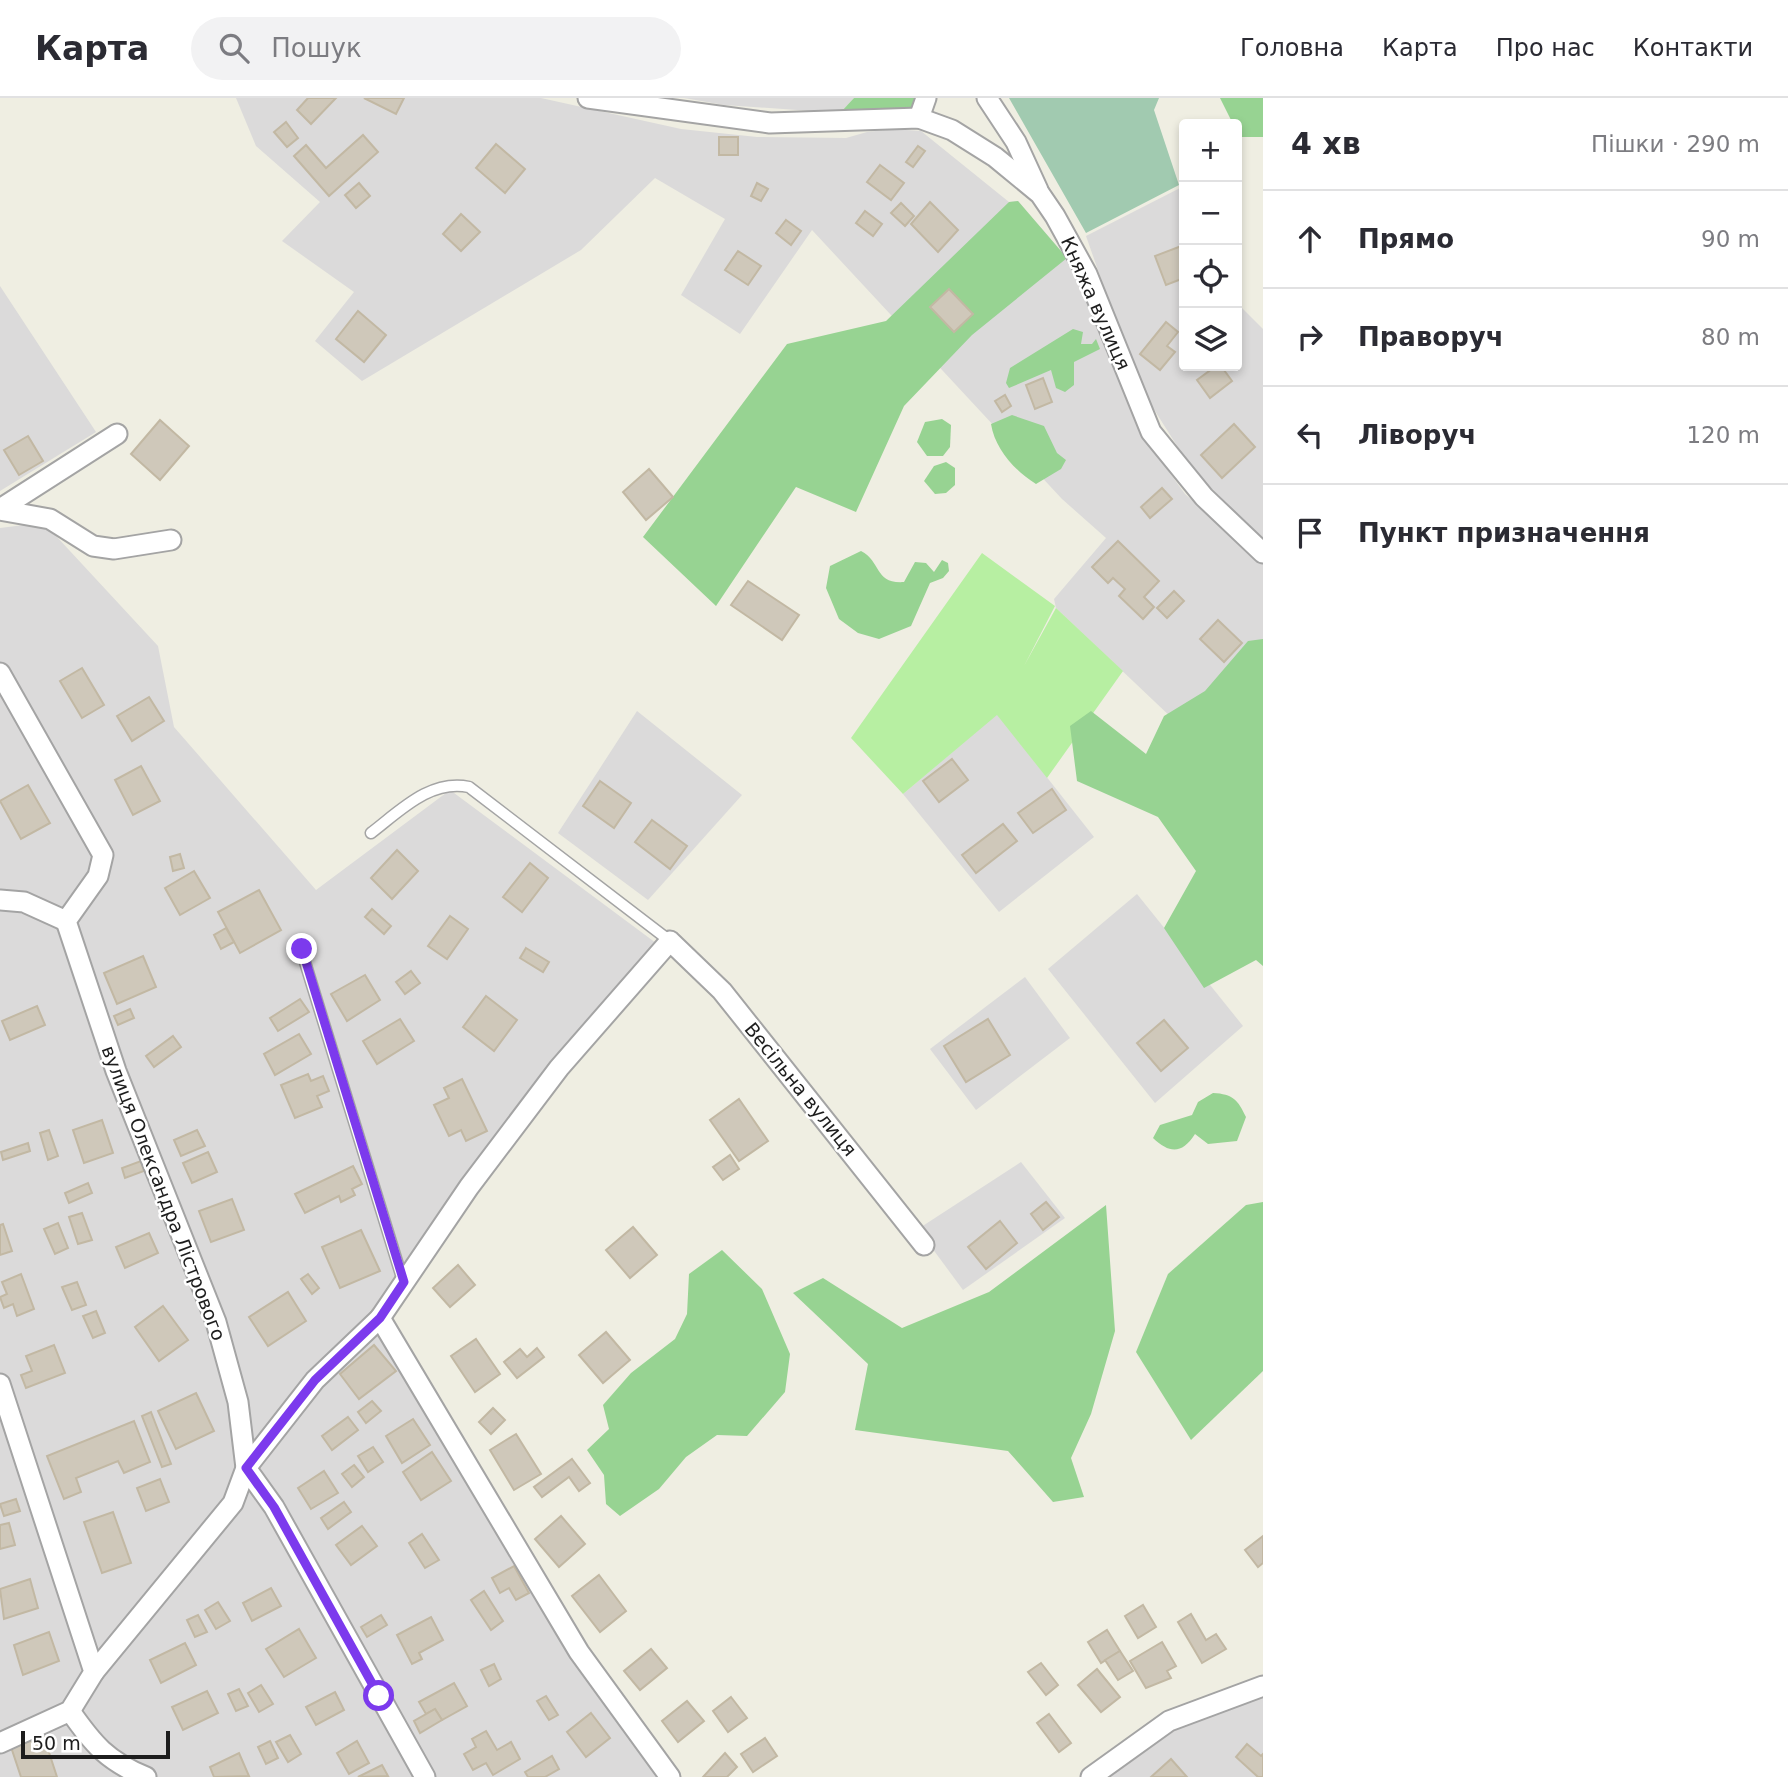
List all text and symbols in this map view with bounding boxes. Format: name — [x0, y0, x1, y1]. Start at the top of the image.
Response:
search box — [191, 17, 681, 80]
text: Карта — [35, 29, 149, 68]
icon: search — [215, 29, 253, 67]
text: Пошук — [271, 33, 362, 63]
text: Головна — [1240, 34, 1344, 62]
text: Карта — [1382, 34, 1458, 62]
text: Про нас — [1496, 34, 1595, 62]
text: Контакти — [1633, 34, 1753, 62]
map controls — [1179, 119, 1242, 371]
button: + — [1179, 119, 1242, 182]
text: 4 хв — [1291, 126, 1361, 161]
text: Пішки · 290 m — [1591, 131, 1760, 157]
button: − — [1179, 182, 1242, 245]
icon: ahead — [1291, 220, 1329, 258]
text: Прямо — [1358, 224, 1454, 254]
text: 90 m — [1701, 226, 1760, 252]
street label: Княжа вулиця — [1057, 233, 1135, 373]
button: locate — [1179, 245, 1242, 308]
button: layers — [1179, 308, 1242, 371]
icon: right — [1291, 318, 1329, 356]
text: Праворуч — [1358, 322, 1504, 352]
text: 80 m — [1701, 324, 1760, 350]
icon: left — [1291, 416, 1329, 454]
text: Ліворуч — [1358, 420, 1476, 450]
text: 120 m — [1686, 422, 1760, 448]
icon: arrive — [1291, 514, 1329, 552]
text: Пункт призначення — [1358, 518, 1650, 548]
route end — [286, 933, 317, 964]
street label: Весільна вулиця — [740, 1018, 862, 1160]
street label: вулиця Олександра Лістрового — [97, 1042, 231, 1344]
route start — [363, 1680, 394, 1711]
scale bar — [21, 1728, 170, 1760]
text: 50 m — [32, 1732, 81, 1754]

